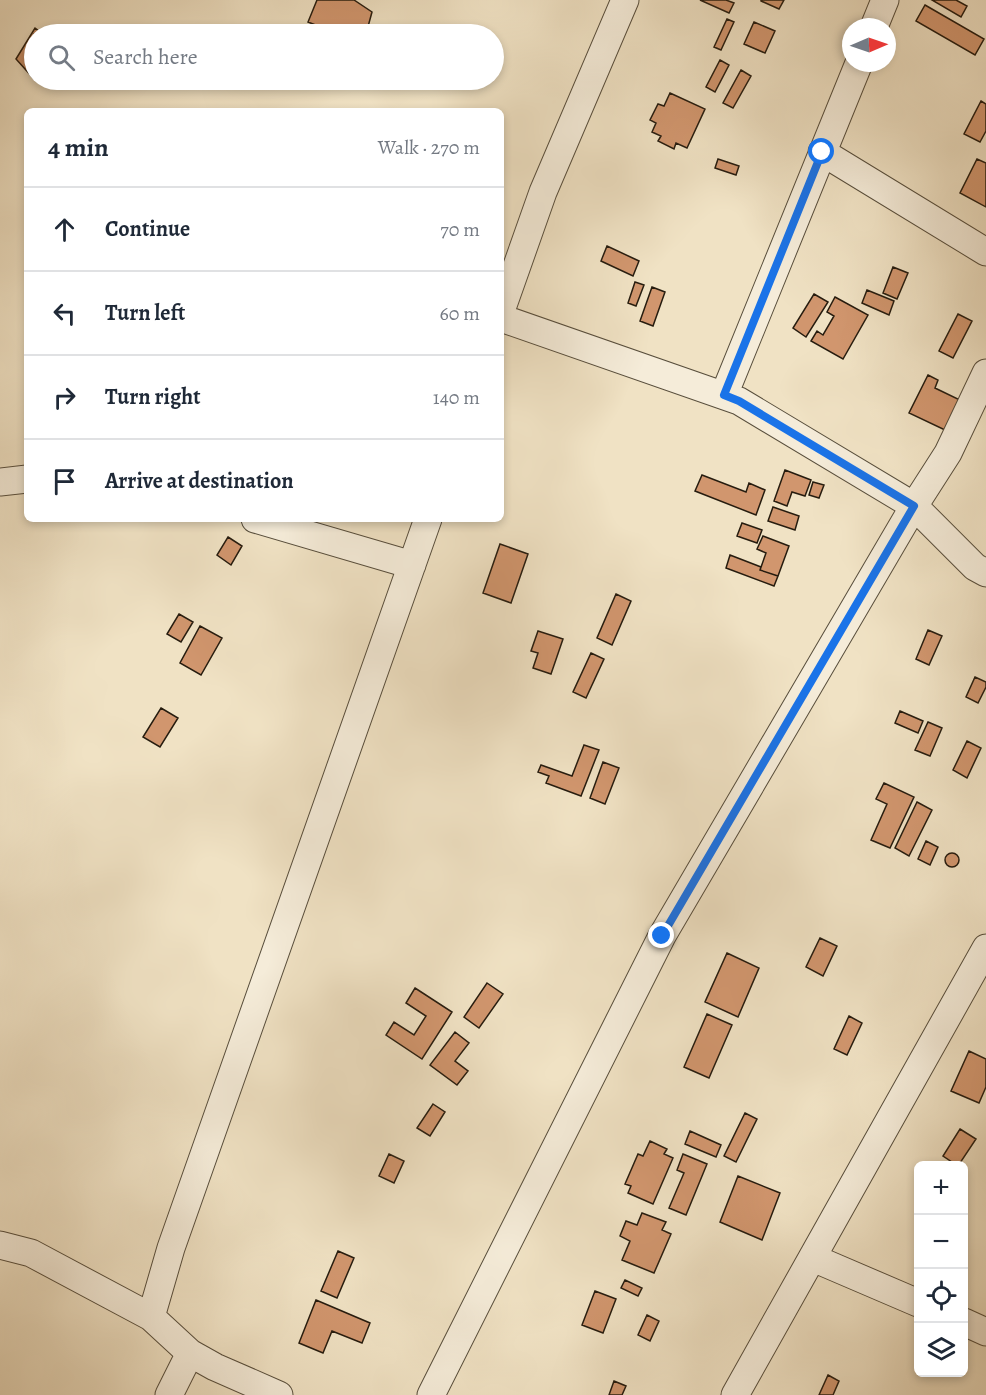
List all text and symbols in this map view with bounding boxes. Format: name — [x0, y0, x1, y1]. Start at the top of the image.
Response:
north arrow — [842, 18, 896, 72]
search box — [24, 24, 504, 90]
icon: search — [45, 41, 78, 74]
text: Search here — [93, 42, 198, 72]
text: 4 min — [48, 130, 109, 165]
text: Walk · 270 m — [378, 134, 480, 161]
route start — [808, 138, 834, 164]
icon: ahead — [48, 213, 81, 246]
text: Continue — [105, 214, 190, 244]
text: 70 m — [440, 216, 480, 243]
icon: left — [48, 297, 81, 330]
text: Turn left — [105, 298, 185, 328]
text: 60 m — [440, 300, 480, 327]
icon: right — [48, 381, 81, 414]
text: Turn right — [105, 382, 201, 412]
text: 140 m — [433, 384, 480, 411]
icon: arrive — [48, 465, 81, 498]
text: Arrive at destination — [105, 466, 294, 496]
route end — [648, 922, 674, 948]
map controls — [914, 1161, 968, 1377]
button: + — [914, 1161, 968, 1215]
button: − — [914, 1215, 968, 1269]
button: locate — [914, 1269, 968, 1323]
button: layers — [914, 1323, 968, 1377]

